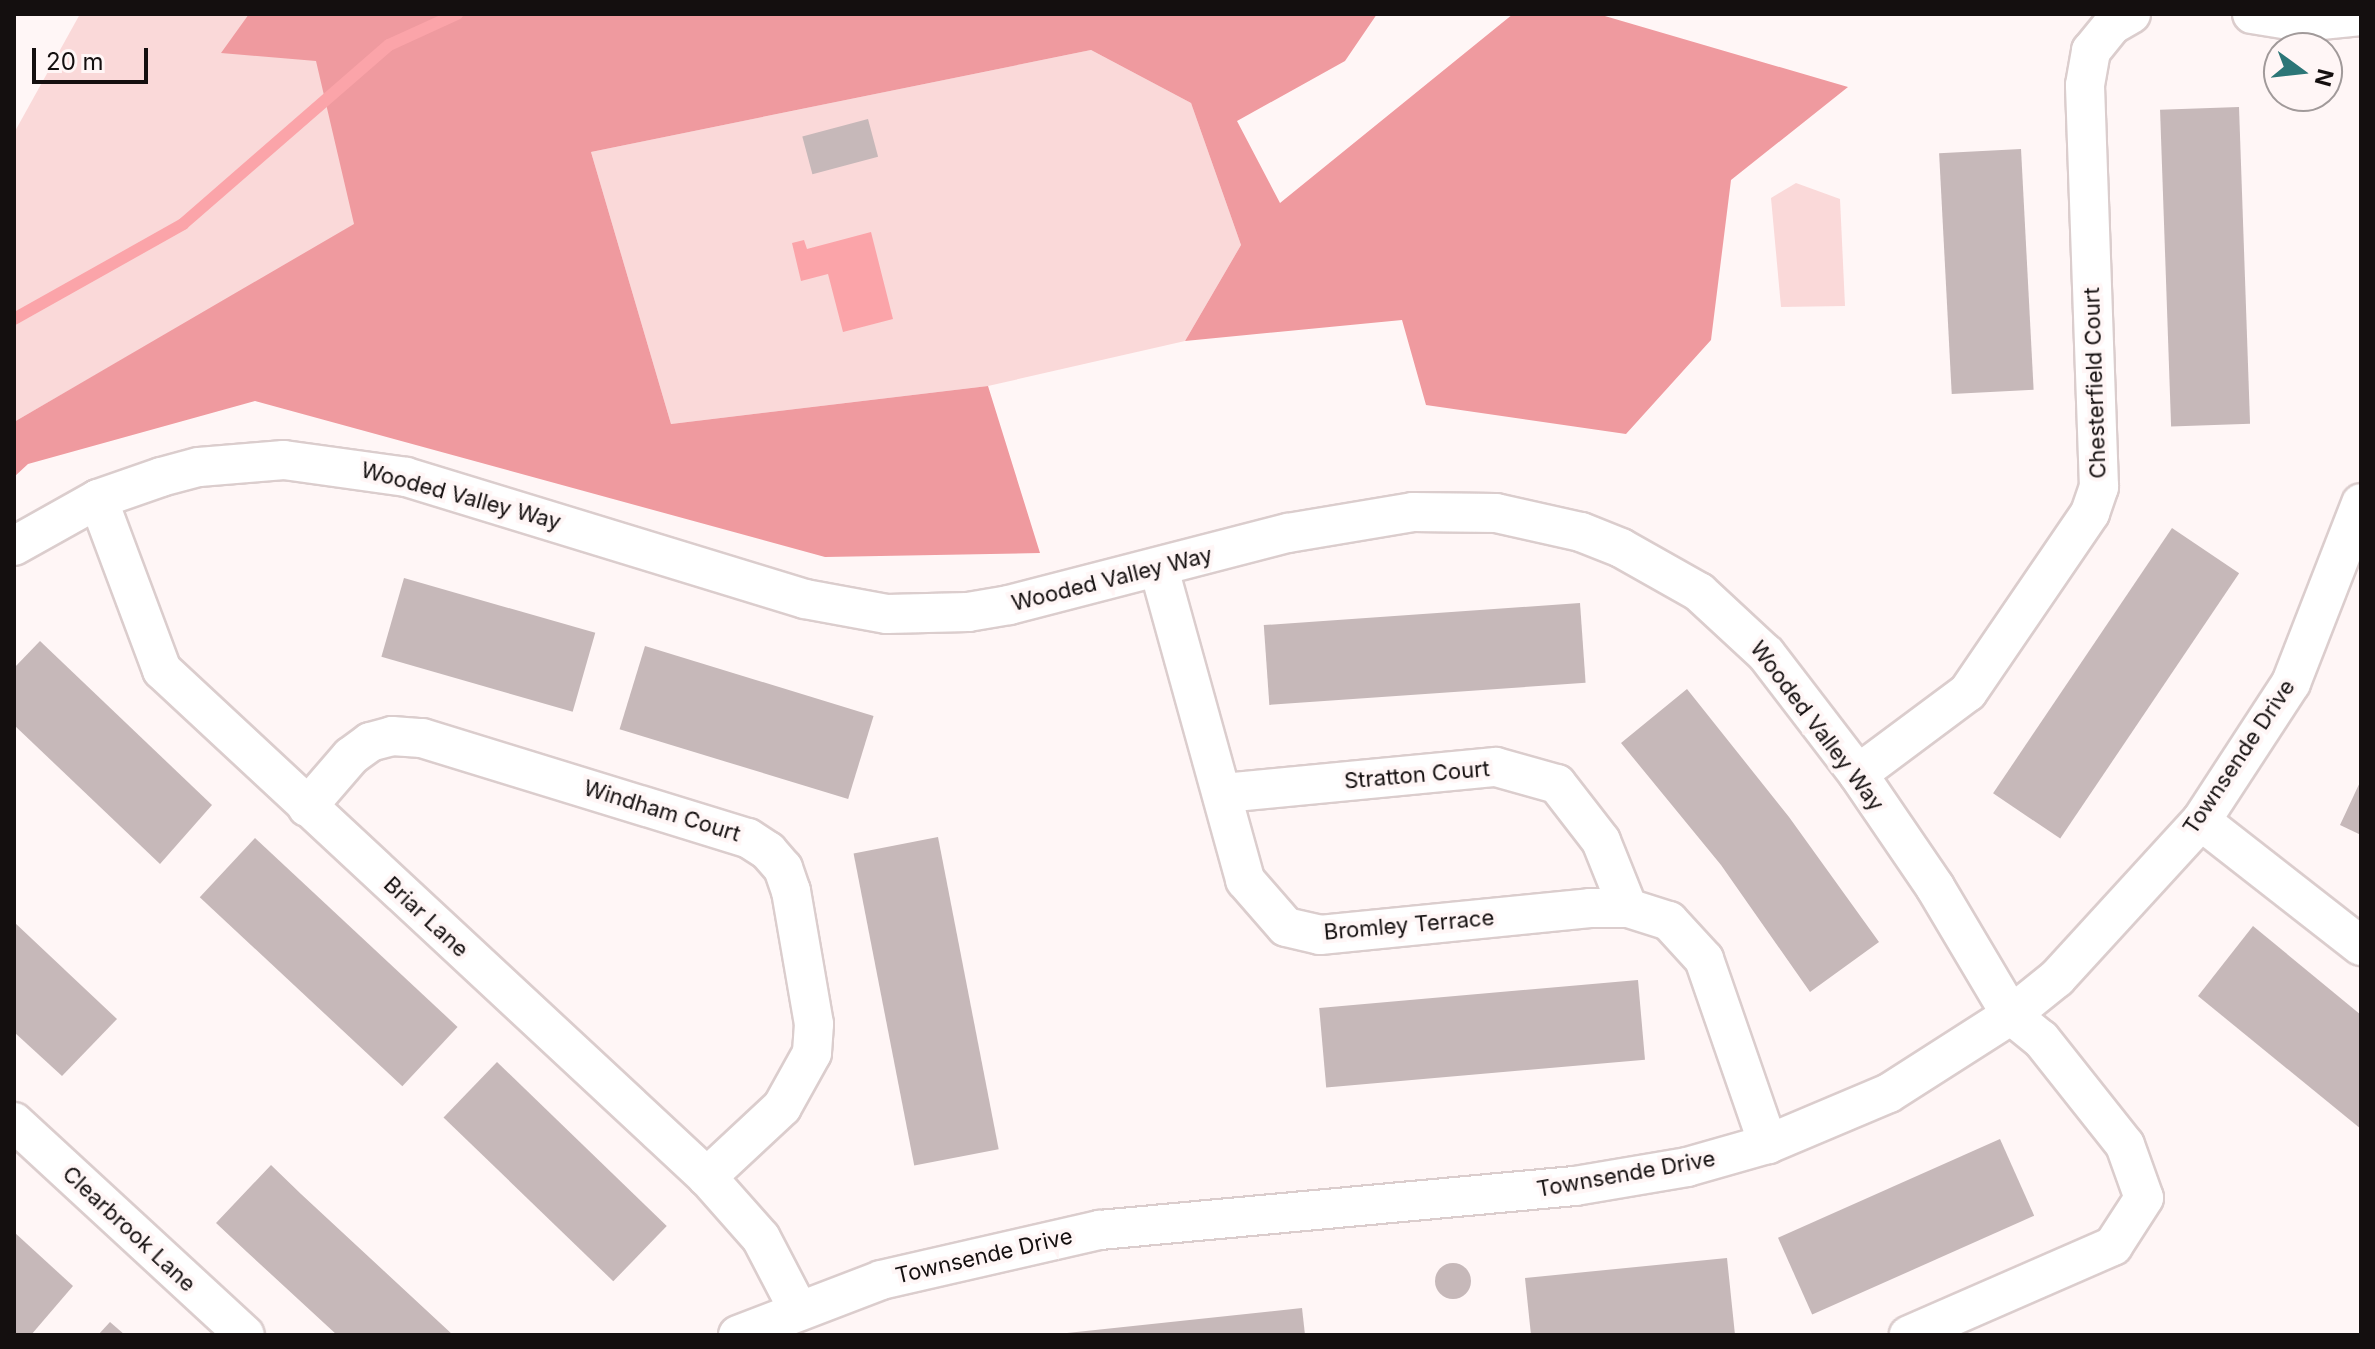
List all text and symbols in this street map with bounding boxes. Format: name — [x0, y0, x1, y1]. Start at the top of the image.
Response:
scale bar — [36, 32, 152, 82]
north arrow — [2263, 32, 2343, 112]
text: 20 m — [46, 47, 104, 76]
text: N — [2310, 66, 2339, 89]
street label: Chesterfield Court — [2078, 287, 2112, 479]
street label: Wooded Valley Way — [358, 457, 564, 535]
street label: Wooded Valley Way — [1009, 541, 1215, 617]
street label: Wooded Valley Way — [1745, 636, 1889, 816]
street label: Townsende Drive — [2178, 675, 2300, 839]
street label: Stratton Court — [1343, 755, 1491, 795]
street label: Windham Court — [580, 775, 744, 847]
street label: Briar Lane — [378, 871, 474, 963]
street label: Bromley Terrace — [1323, 904, 1495, 946]
street label: Townsende Drive — [1535, 1145, 1717, 1203]
street label: Clearbrook Lane — [57, 1161, 201, 1297]
street label: Townsende Drive — [893, 1223, 1075, 1289]

